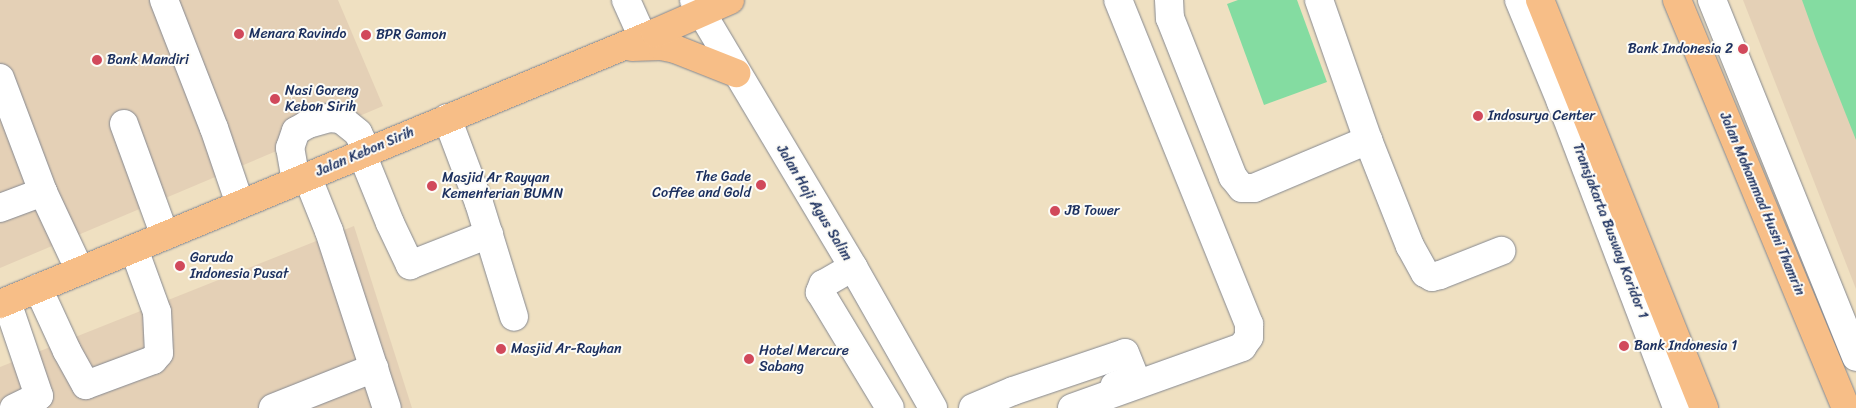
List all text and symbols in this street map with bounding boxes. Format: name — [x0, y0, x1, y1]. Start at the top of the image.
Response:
place label: Menara Ravindo — [249, 26, 346, 42]
place label: BPR Gamon — [376, 27, 446, 43]
marker: Menara Ravindo — [233, 28, 245, 40]
marker: BPR Gamon — [360, 29, 372, 41]
place label: Bank Indonesia 2 — [1627, 41, 1733, 57]
marker: Bank Indonesia 2 — [1737, 43, 1749, 55]
place label: Bank Mandiri — [107, 52, 188, 68]
marker: Bank Mandiri — [91, 54, 103, 66]
place label: Nasi Goreng Kebon Sirih — [285, 83, 359, 115]
marker: Nasi Goreng Kebon Sirih — [269, 93, 281, 105]
place label: Indosurya Center — [1488, 108, 1595, 124]
marker: Indosurya Center — [1472, 110, 1484, 122]
street label: Jalan Mohammad Husni Thamrin — [1716, 110, 1808, 298]
street label: Jalan Kebon Sirih — [312, 123, 418, 181]
street label: Transjakarta Busway Koridor 1 — [1569, 141, 1651, 321]
street label: Jalan Haji Agus Salim — [773, 142, 855, 264]
place label: The Gade Coffee and Gold — [652, 169, 751, 202]
place label: Masjid Ar Rayyan Kementerian BUMN — [442, 170, 563, 202]
marker: The Gade Coffee and Gold — [755, 179, 767, 191]
marker: Masjid Ar Rayyan Kementerian BUMN — [426, 180, 438, 192]
place label: JB Tower — [1065, 203, 1120, 219]
marker: JB Tower — [1049, 205, 1061, 217]
place label: Garuda Indonesia Pusat — [190, 250, 289, 282]
marker: Garuda Indonesia Pusat — [174, 260, 186, 272]
place label: Bank Indonesia 1 — [1634, 338, 1738, 354]
marker: Bank Indonesia 1 — [1618, 340, 1630, 352]
place label: Masjid Ar-Rayhan — [511, 341, 621, 357]
marker: Masjid Ar-Rayhan — [495, 343, 507, 355]
place label: Hotel Mercure Sabang — [759, 343, 848, 376]
marker: Hotel Mercure Sabang — [743, 353, 755, 365]

